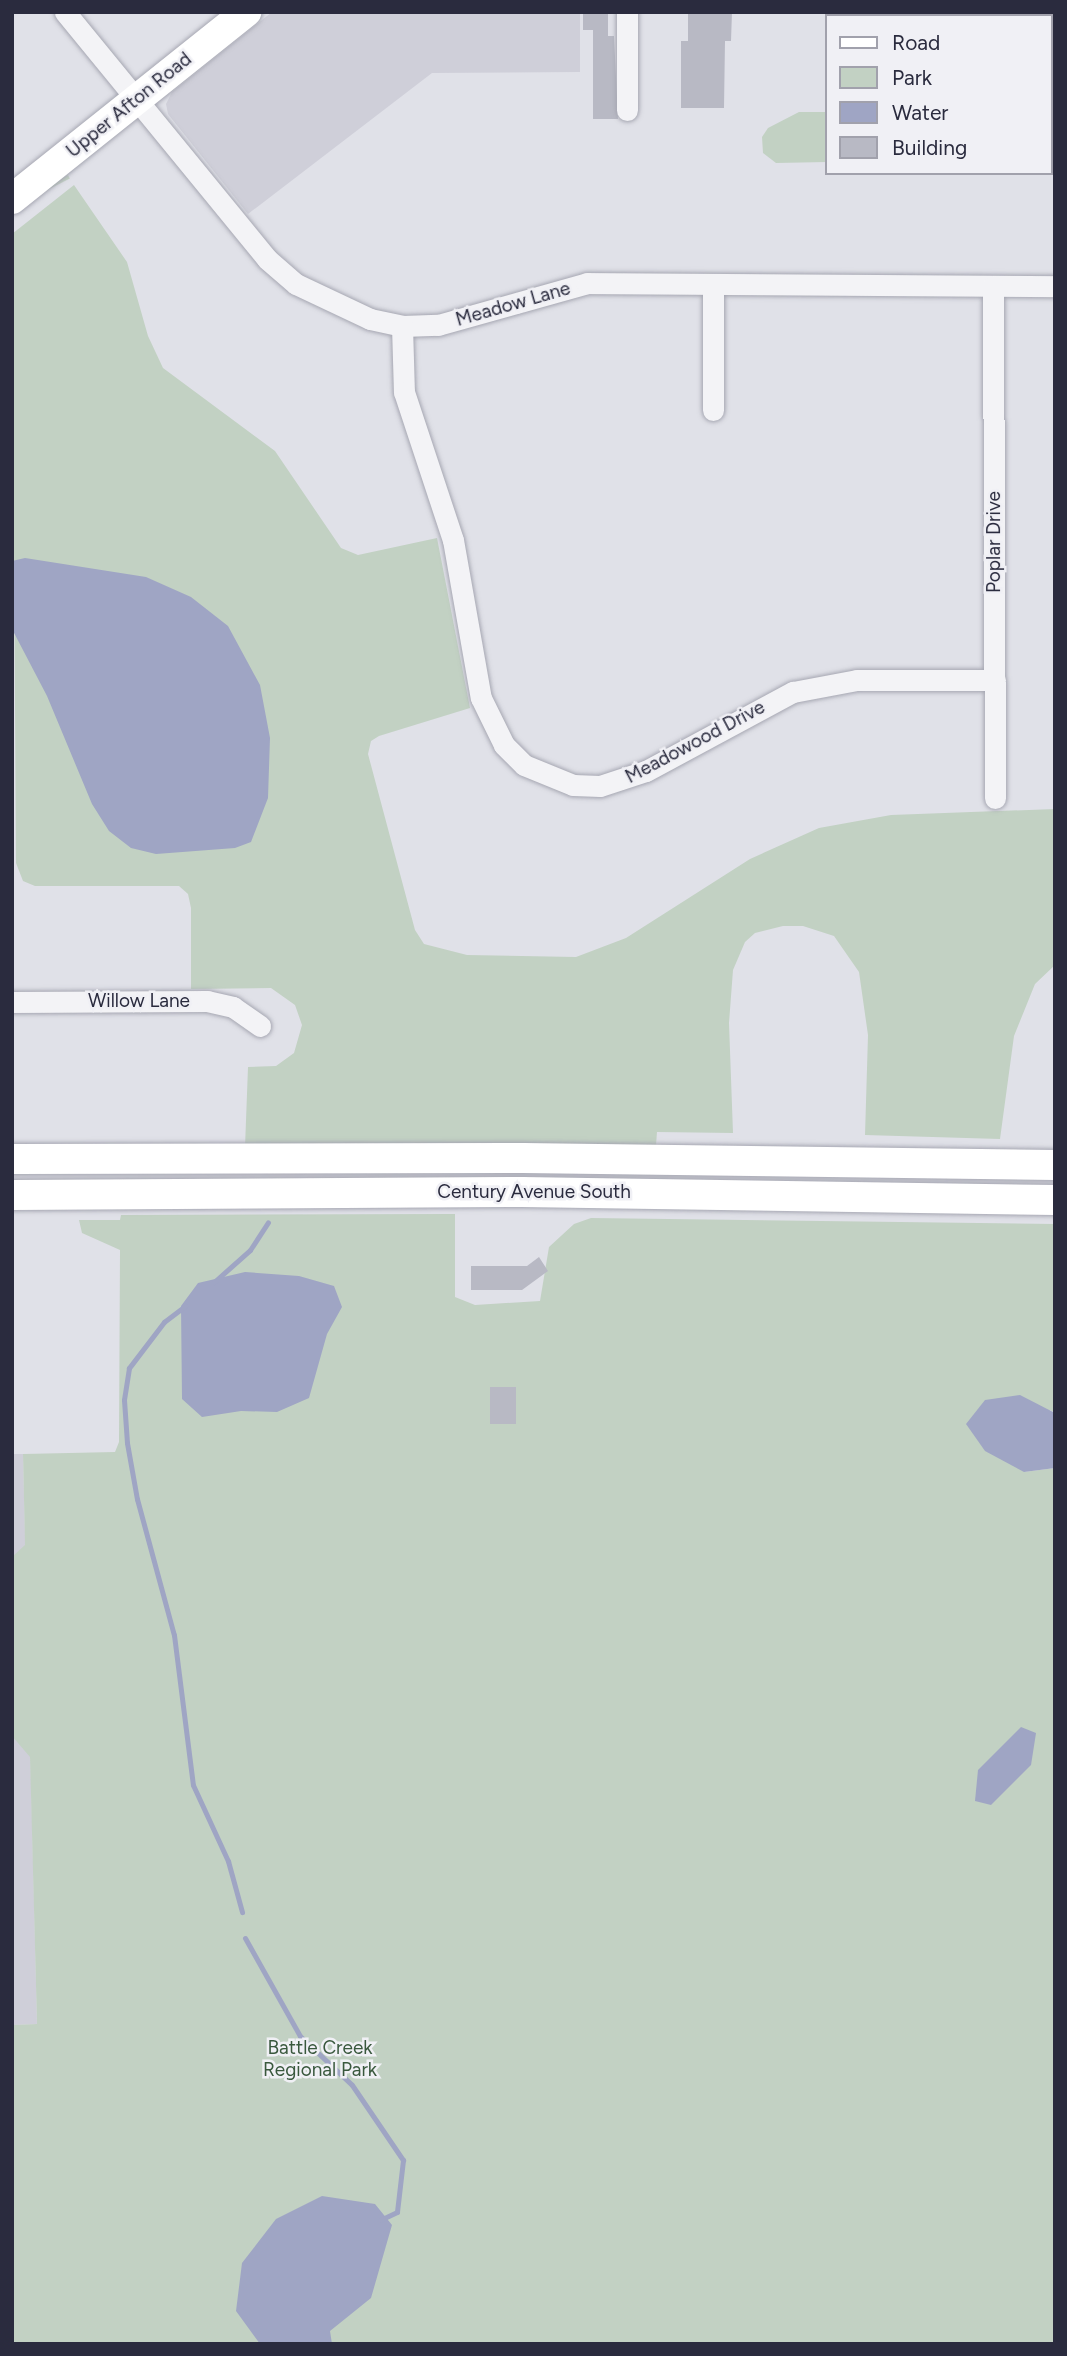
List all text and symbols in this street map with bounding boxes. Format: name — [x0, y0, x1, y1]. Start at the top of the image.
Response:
legend — [825, 14, 1053, 175]
text: Road — [892, 30, 940, 55]
street label: Upper Afton Road — [62, 48, 196, 162]
text: Park — [892, 65, 932, 90]
text: Water — [892, 100, 948, 125]
text: Building — [892, 135, 967, 160]
street label: Meadow Lane — [453, 277, 573, 331]
street label: Poplar Drive — [983, 491, 1005, 593]
street label: Meadowood Drive — [621, 696, 769, 788]
street label: Willow Lane — [88, 990, 190, 1012]
street label: Century Avenue South — [437, 1181, 631, 1203]
park label: Battle Creek Regional Park — [263, 2037, 377, 2081]

